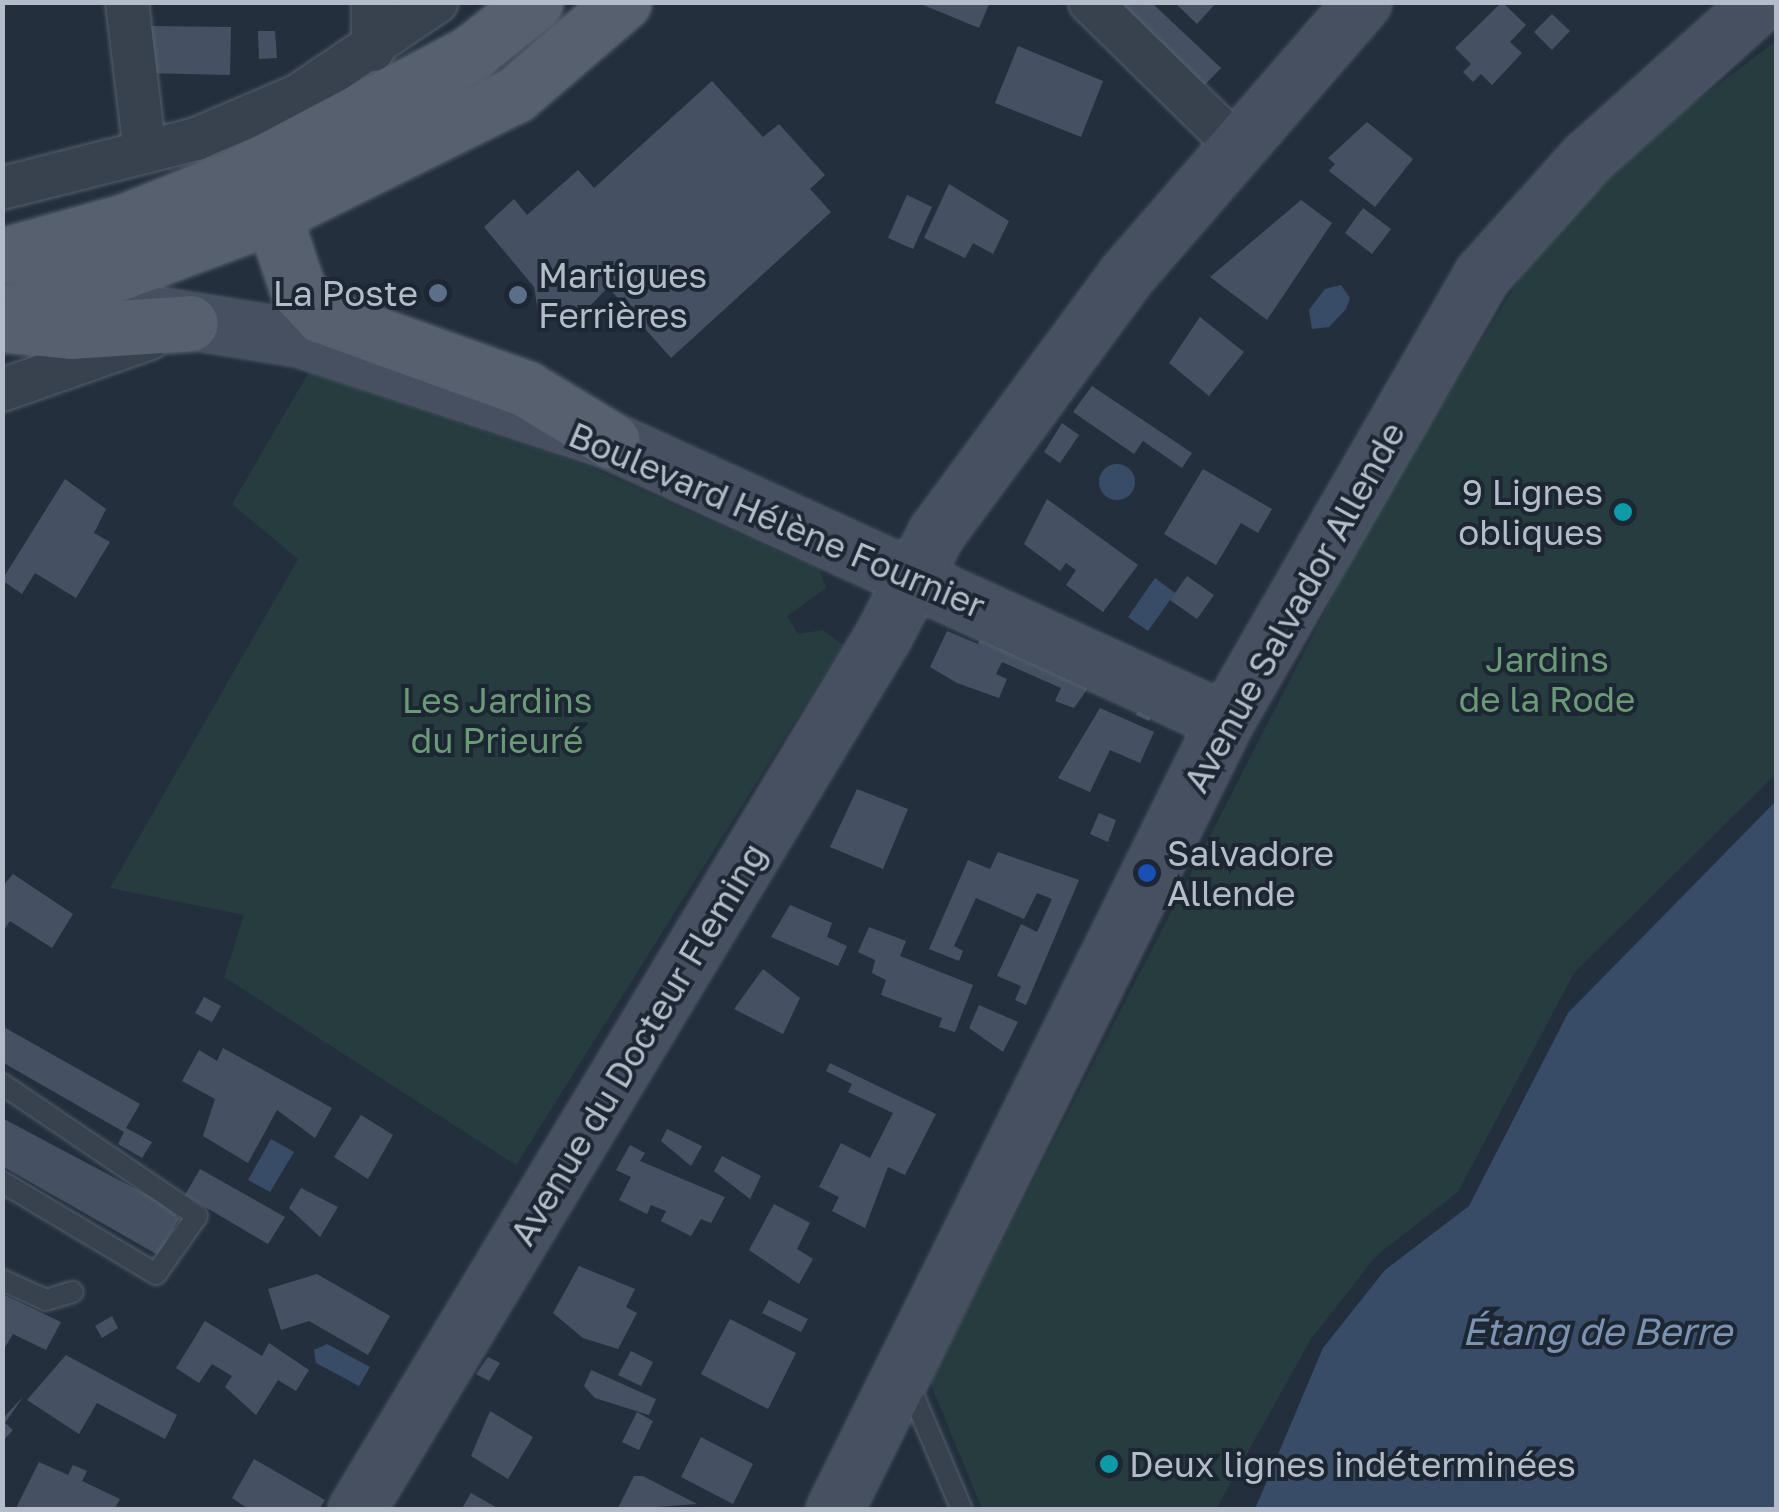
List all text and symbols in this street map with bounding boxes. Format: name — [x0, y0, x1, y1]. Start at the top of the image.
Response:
place label: Martigues Ferrières — [538, 254, 707, 336]
place label: La Poste — [273, 272, 418, 314]
marker: La Poste — [427, 282, 449, 304]
marker: Martigues Ferrières — [507, 284, 529, 306]
street label: Boulevard Hélène Fournier — [563, 413, 991, 627]
street label: Avenue Salvador Allende — [1175, 415, 1413, 799]
place label: 9 Lignes obliques — [1458, 471, 1603, 553]
marker: 9 Lignes obliques — [1612, 501, 1634, 523]
park label: Jardins de la Rode — [1459, 638, 1635, 720]
park label: Les Jardins du Prieuré — [402, 679, 592, 761]
place label: Salvadore Allende — [1167, 832, 1334, 914]
street label: Avenue du Docteur Fleming — [501, 835, 775, 1253]
marker: Salvadore Allende — [1136, 862, 1158, 884]
water label: Étang de Berre — [1462, 1308, 1732, 1354]
place label: Deux lignes indéterminées — [1129, 1443, 1576, 1485]
marker: Deux lignes indéterminées — [1098, 1453, 1120, 1475]

